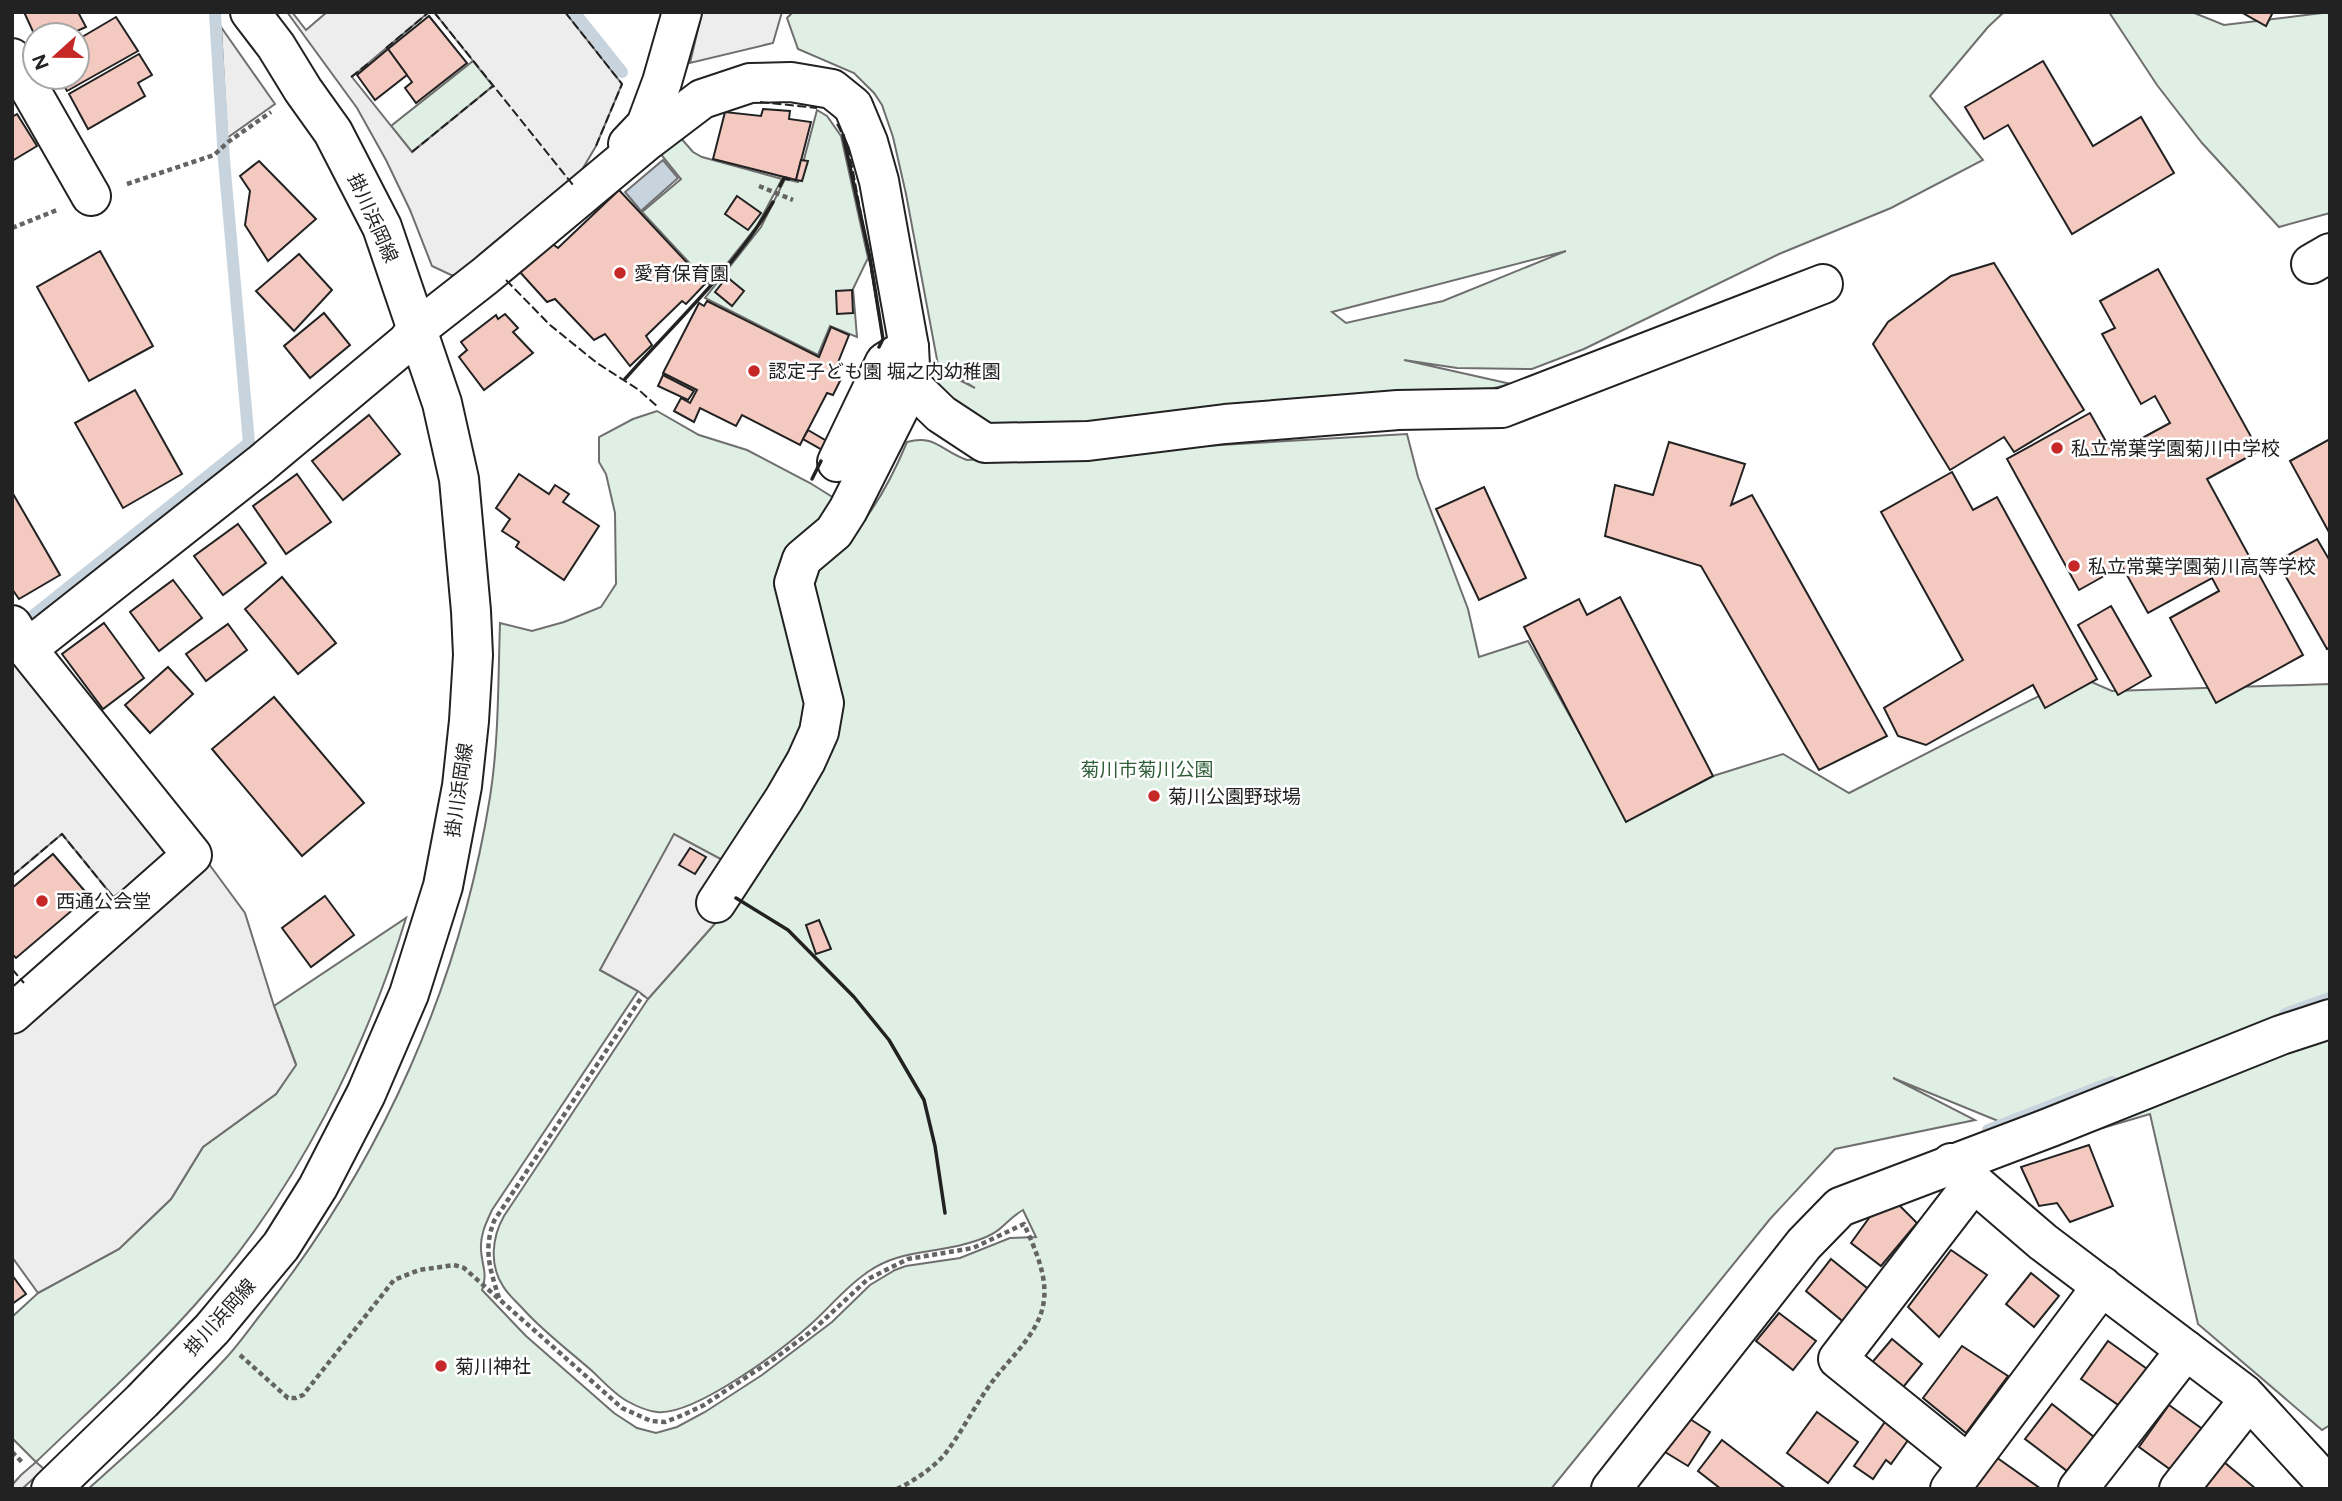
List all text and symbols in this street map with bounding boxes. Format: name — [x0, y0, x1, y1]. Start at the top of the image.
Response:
north arrow — [21, 21, 91, 91]
text: N — [27, 51, 54, 73]
street label: 掛川浜岡線 — [343, 170, 403, 266]
place label: 愛育保育園 — [634, 262, 729, 285]
marker: 愛育保育園 — [612, 265, 628, 281]
place label: 認定子ども園 堀之内幼稚園 — [768, 360, 1001, 383]
marker: 認定子ども園 堀之内幼稚園 — [746, 363, 762, 379]
place label: 私立常葉学園菊川中学校 — [2071, 437, 2280, 460]
marker: 私立常葉学園菊川中学校 — [2049, 440, 2065, 456]
place label: 私立常葉学園菊川高等学校 — [2088, 555, 2316, 578]
marker: 私立常葉学園菊川高等学校 — [2066, 558, 2082, 574]
street label: 掛川浜岡線 — [441, 741, 477, 839]
park label: 菊川市菊川公園 — [1080, 758, 1214, 781]
place label: 菊川公園野球場 — [1168, 785, 1301, 808]
marker: 菊川公園野球場 — [1146, 788, 1162, 804]
place label: 西通公会堂 — [56, 890, 151, 913]
marker: 西通公会堂 — [34, 893, 50, 909]
street label: 掛川浜岡線 — [180, 1274, 260, 1360]
place label: 菊川神社 — [455, 1355, 531, 1378]
marker: 菊川神社 — [433, 1358, 449, 1374]

